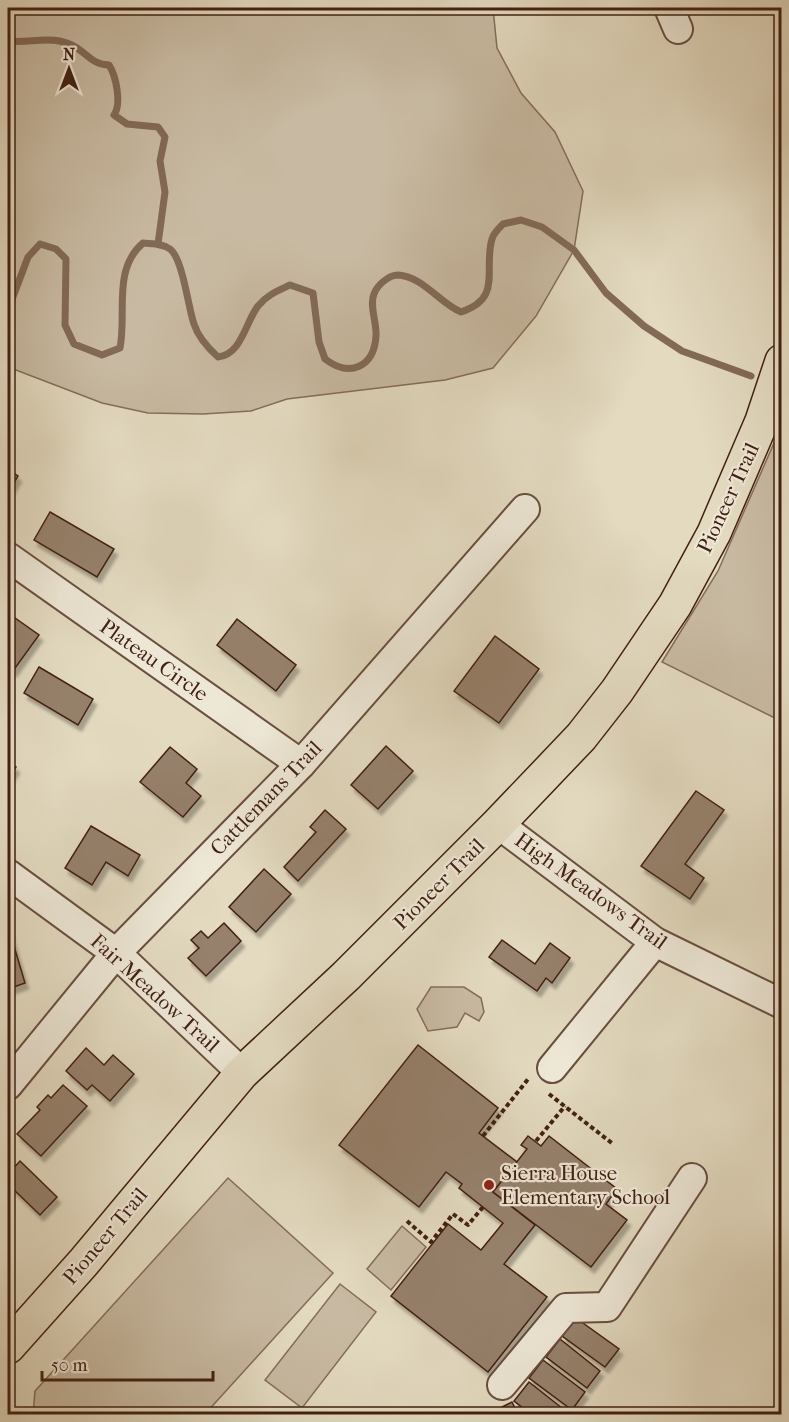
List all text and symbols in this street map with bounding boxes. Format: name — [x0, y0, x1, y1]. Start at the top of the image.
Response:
north arrow — [39, 39, 99, 99]
text: N — [63, 45, 76, 64]
street label: Pioneer Trail — [692, 439, 764, 557]
street label: Plateau Circle — [95, 614, 213, 706]
street label: Cattlemans Trail — [205, 736, 327, 860]
street label: High Meadows Trail — [510, 828, 672, 954]
street label: Pioneer Trail — [388, 833, 490, 935]
street label: Fair Meadow Trail — [86, 929, 224, 1057]
place label: Sierra House Elementary School — [501, 1161, 670, 1209]
marker: Sierra House Elementary School — [482, 1178, 496, 1192]
street label: Pioneer Trail — [58, 1183, 153, 1289]
scale bar — [42, 1344, 213, 1382]
text: 50 m — [51, 1355, 88, 1376]

